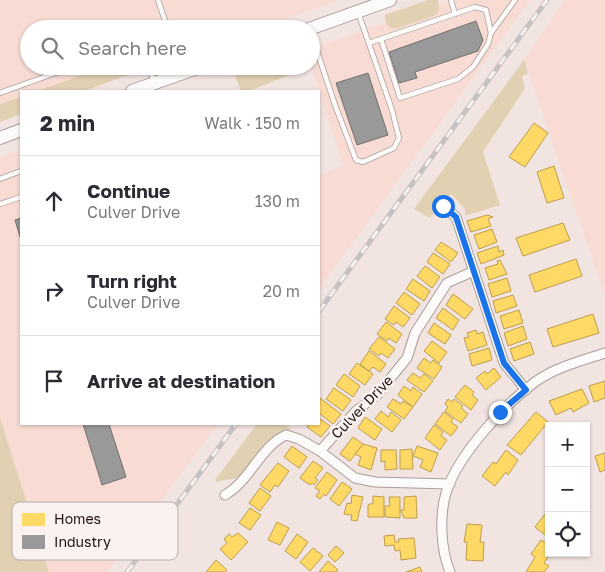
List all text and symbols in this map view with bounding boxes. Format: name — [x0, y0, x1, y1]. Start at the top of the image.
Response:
search box — [20, 20, 320, 75]
icon: search — [38, 34, 66, 62]
text: Search here — [78, 36, 187, 59]
text: 2 min — [40, 110, 95, 136]
text: Walk · 150 m — [204, 113, 300, 133]
text: Continue — [87, 179, 170, 202]
icon: ahead — [40, 187, 68, 215]
text: 130 m — [255, 191, 300, 211]
route start — [432, 195, 455, 218]
text: Culver Drive — [87, 202, 180, 222]
text: Turn right — [87, 269, 177, 292]
icon: right — [40, 277, 68, 305]
text: 20 m — [263, 281, 300, 301]
text: Culver Drive — [87, 292, 180, 312]
icon: arrive — [40, 367, 68, 395]
text: Arrive at destination — [87, 369, 275, 392]
street label: Culver Drive — [327, 371, 396, 442]
route end — [489, 401, 512, 424]
map controls — [545, 422, 590, 557]
button: + — [545, 422, 590, 467]
button: − — [545, 467, 590, 512]
legend — [12, 502, 178, 560]
text: Homes — [54, 510, 101, 527]
button: locate — [545, 512, 590, 557]
text: Industry — [54, 533, 111, 550]

